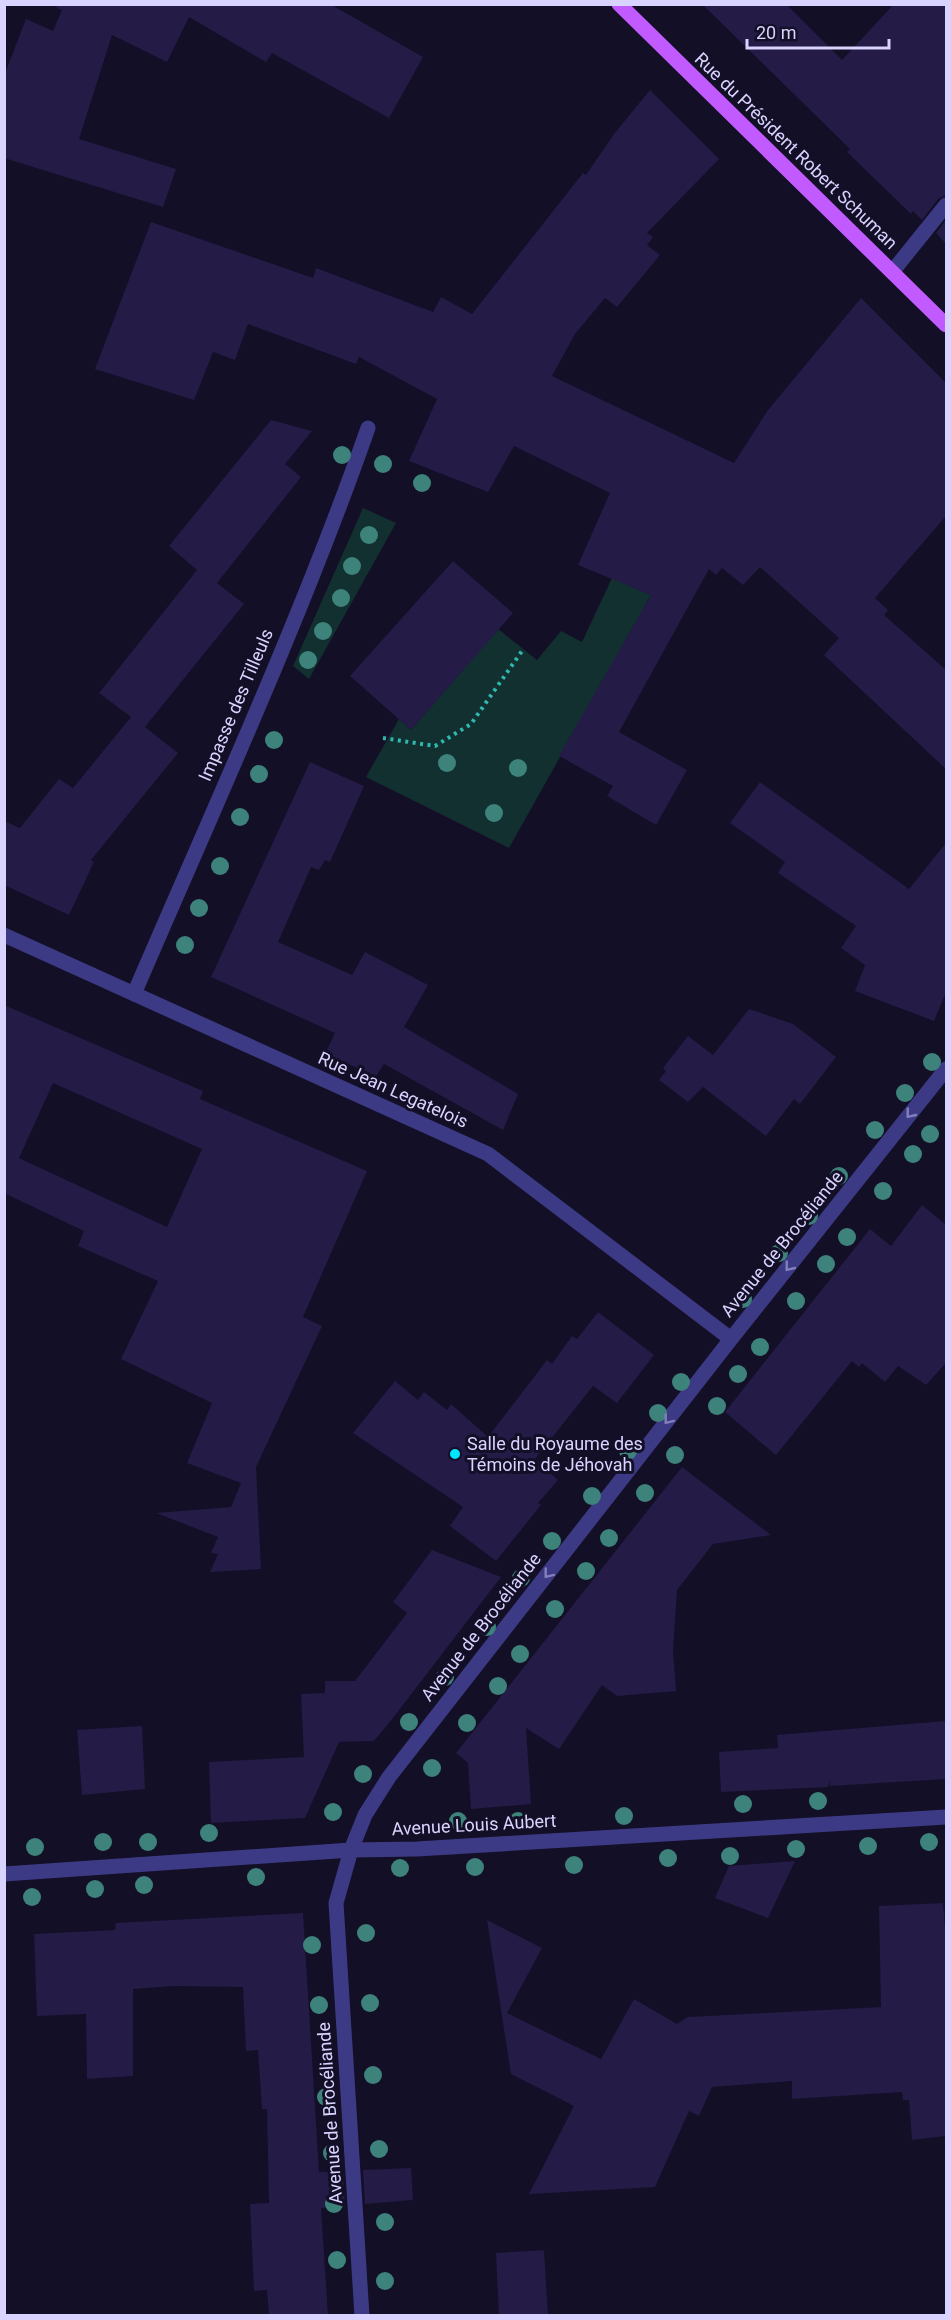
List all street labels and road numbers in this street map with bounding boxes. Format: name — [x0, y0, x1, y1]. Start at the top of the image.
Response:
street label: Rue du Président Robert Schuman — [691, 48, 902, 253]
street label: Impasse des Tilleuls — [194, 626, 277, 784]
street label: Rue Jean Legatelois — [315, 1047, 471, 1132]
street label: Avenue de Brocéliande — [716, 1166, 847, 1321]
street label: Avenue de Brocéliande — [416, 1549, 545, 1705]
street label: Avenue Louis Aubert — [391, 1810, 557, 1839]
street label: Avenue de Brocéliande — [313, 2022, 346, 2205]

